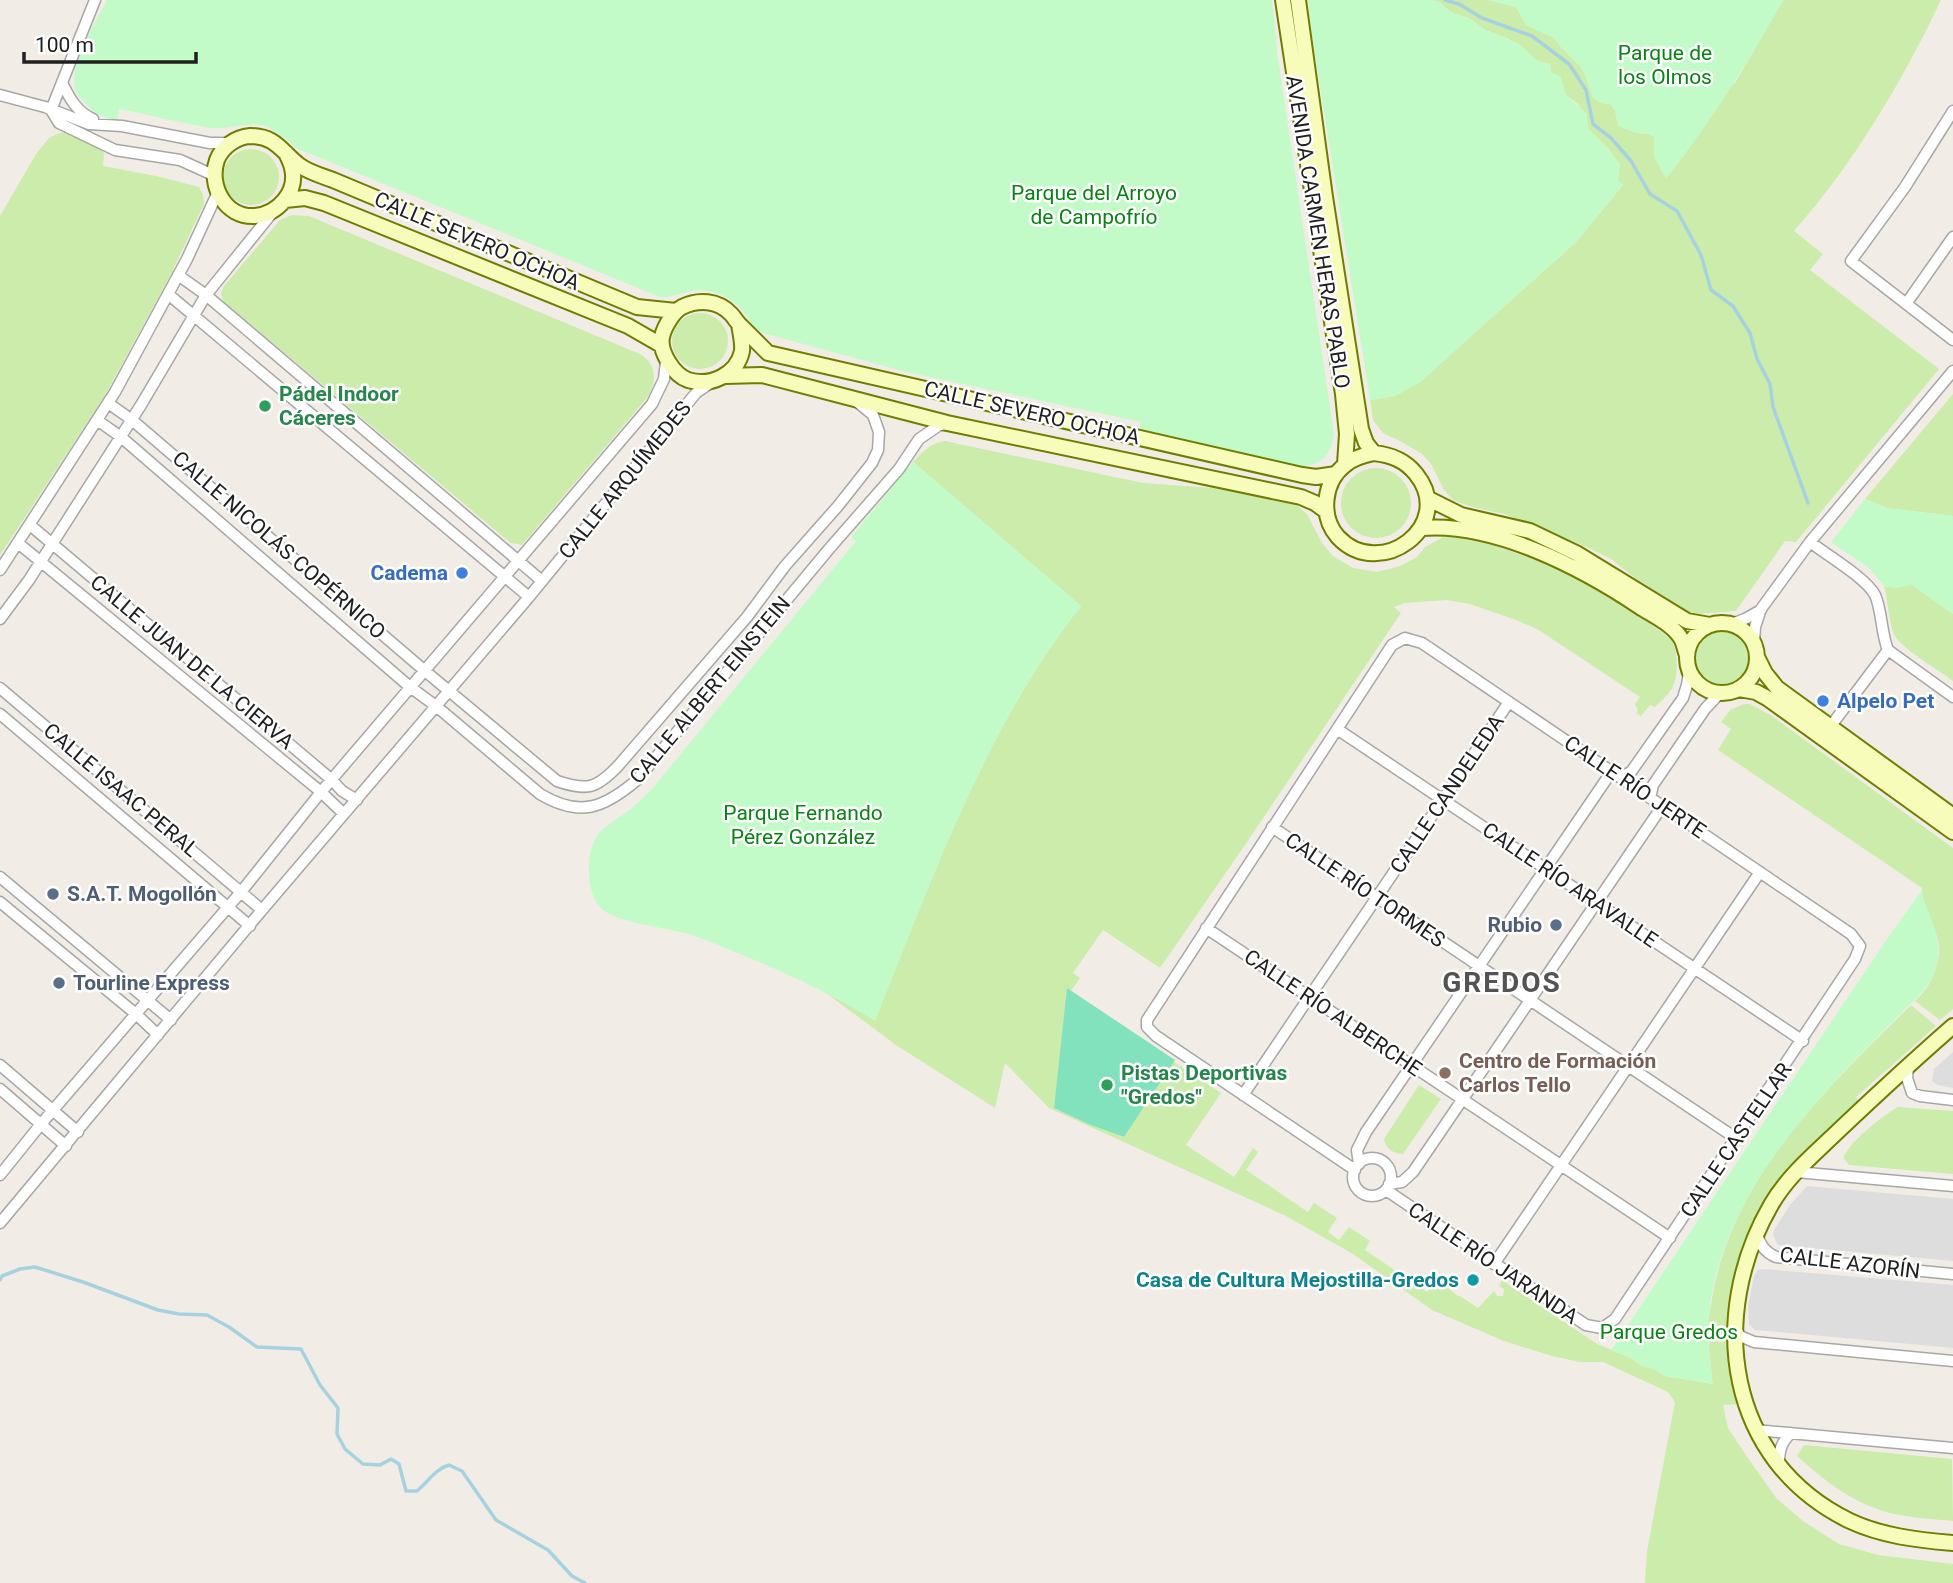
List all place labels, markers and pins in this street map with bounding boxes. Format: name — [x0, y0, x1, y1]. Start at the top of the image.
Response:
place label: Pádel Indoor Cáceres — [279, 382, 399, 430]
marker: Pádel Indoor Cáceres — [257, 398, 273, 414]
place label: Cadema — [370, 561, 448, 585]
marker: Cadema — [454, 565, 470, 581]
place label: Alpelo Pet — [1837, 689, 1934, 713]
marker: Alpelo Pet — [1815, 693, 1831, 709]
place label: S.A.T. Mogollón — [67, 882, 217, 906]
marker: S.A.T. Mogollón — [45, 886, 61, 902]
place label: Rubio — [1488, 913, 1542, 937]
marker: Rubio — [1548, 917, 1564, 933]
place label: Tourline Express — [73, 971, 230, 995]
marker: Tourline Express — [51, 975, 67, 991]
place label: Centro de Formación Carlos Tello — [1459, 1049, 1656, 1097]
place label: Pistas Deportivas "Gredos" — [1121, 1061, 1287, 1109]
marker: Centro de Formación Carlos Tello — [1437, 1065, 1453, 1081]
marker: Pistas Deportivas "Gredos" — [1099, 1077, 1115, 1093]
place label: Casa de Cultura Mejostilla-Gredos — [1136, 1268, 1459, 1292]
marker: Casa de Cultura Mejostilla-Gredos — [1465, 1272, 1481, 1288]

